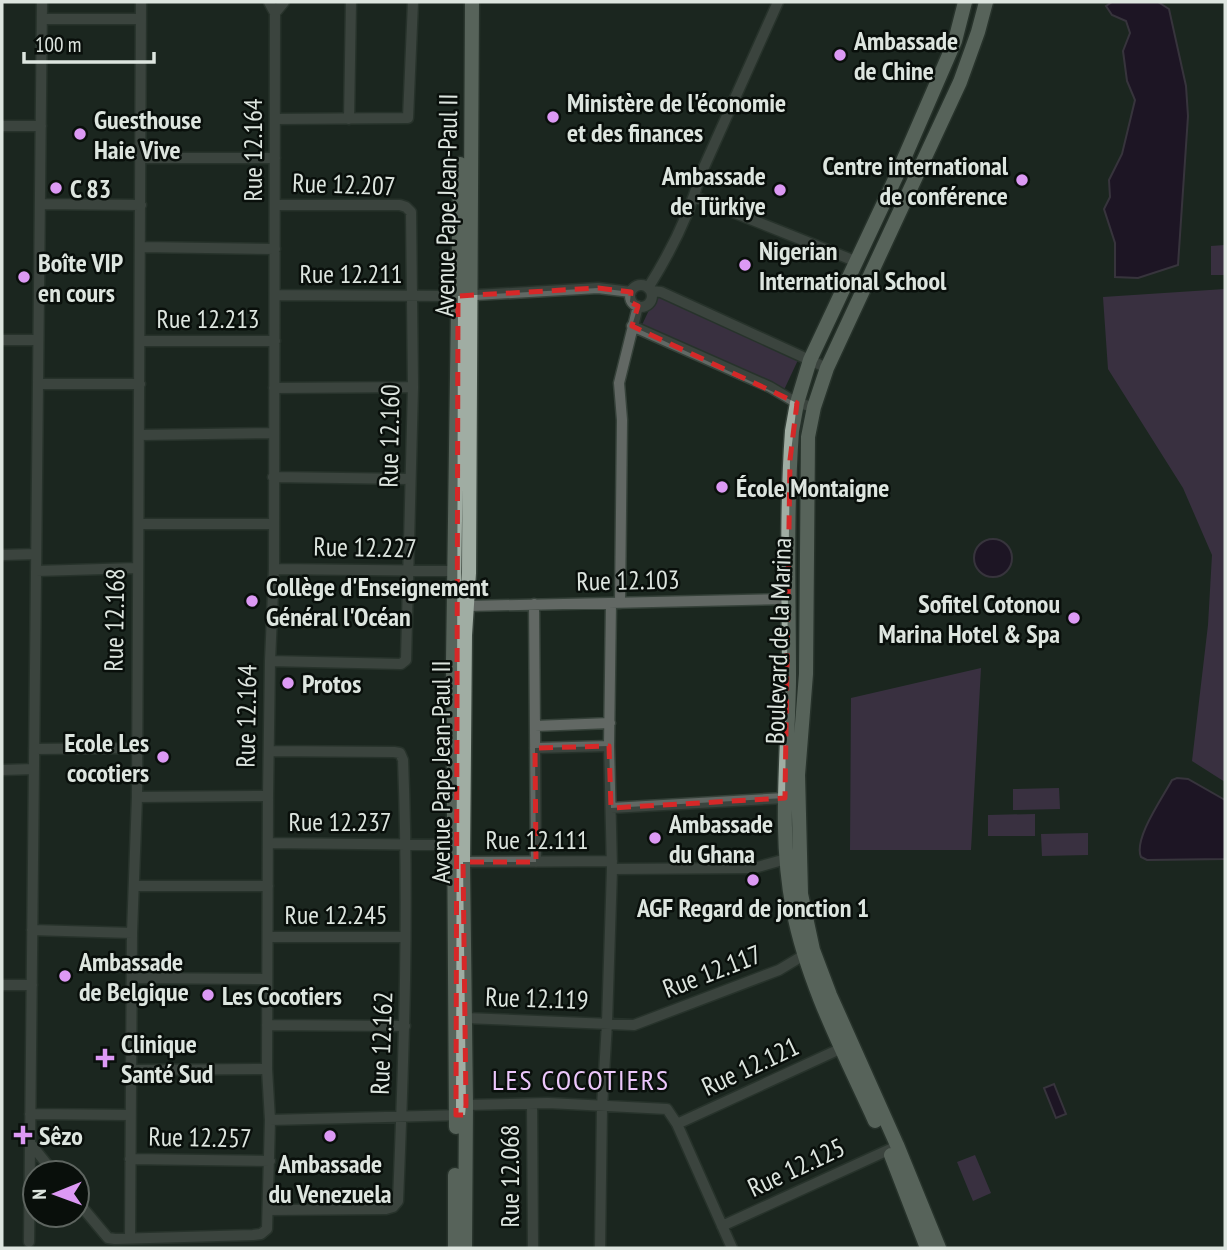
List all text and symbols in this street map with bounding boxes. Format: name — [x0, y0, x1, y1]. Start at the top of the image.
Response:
scale bar — [24, 21, 154, 65]
place label: Ambassade de Chine — [853, 24, 958, 87]
text: 100 m — [35, 31, 81, 58]
marker: Ambassade de Chine — [832, 47, 848, 63]
place label: Ministère de l'économie et des finances — [567, 86, 786, 149]
street label: Avenue Pape Jean-Paul II — [428, 93, 464, 317]
street label: Rue 12.164 — [236, 98, 269, 202]
place label: Guesthouse Haie Vive — [94, 103, 202, 166]
marker: Ministère de l'économie et des finances — [545, 109, 561, 125]
marker: Guesthouse Haie Vive — [72, 126, 88, 142]
place label: Centre international de conférence — [822, 149, 1009, 212]
place label: Ambassade de Türkiye — [661, 159, 766, 222]
street label: Rue 12.207 — [292, 166, 396, 202]
place label: C 83 — [70, 172, 111, 205]
marker: Centre international de conférence — [1014, 172, 1030, 188]
marker: C 83 — [48, 180, 64, 196]
marker: Ambassade de Türkiye — [772, 182, 788, 198]
place label: Nigerian International School — [759, 234, 947, 297]
place label: Boîte VIP en cours — [38, 246, 123, 309]
street label: Rue 12.211 — [299, 257, 403, 290]
marker: Nigerian International School — [737, 257, 753, 273]
marker: Boîte VIP en cours — [16, 269, 32, 285]
street label: Rue 12.213 — [156, 302, 260, 335]
street label: Rue 12.160 — [372, 384, 406, 488]
place label: École Montaigne — [736, 471, 889, 504]
marker: École Montaigne — [714, 479, 730, 495]
street label: Rue 12.227 — [313, 530, 417, 564]
street label: Boulevard de la Marina — [758, 537, 798, 745]
street label: Rue 12.103 — [576, 563, 680, 597]
street label: Rue 12.168 — [97, 568, 131, 672]
place label: Collège d'Enseignement Général l'Océan — [266, 570, 489, 633]
place label: Sofitel Cotonou Marina Hotel & Spa — [878, 587, 1060, 650]
marker: Collège d'Enseignement Général l'Océan — [244, 593, 260, 609]
marker: Sofitel Cotonou Marina Hotel & Spa — [1066, 610, 1082, 626]
street label: Avenue Pape Jean-Paul II — [424, 660, 457, 884]
street label: Rue 12.164 — [229, 664, 263, 768]
place label: Protos — [302, 667, 361, 700]
marker: Protos — [280, 675, 296, 691]
place label: Ecole Les cocotiers — [64, 726, 149, 789]
marker: Ecole Les cocotiers — [155, 749, 171, 765]
street label: Rue 12.237 — [288, 805, 392, 838]
place label: Ambassade du Ghana — [668, 807, 773, 870]
street label: Rue 12.111 — [485, 823, 589, 856]
marker: Ambassade du Ghana — [647, 830, 663, 846]
marker: AGF Regard de jonction 1 — [745, 872, 761, 888]
place label: AGF Regard de jonction 1 — [636, 891, 869, 924]
street label: Rue 12.245 — [284, 898, 388, 931]
street label: Rue 12.117 — [658, 937, 766, 1005]
place label: Ambassade de Belgique — [78, 945, 189, 1008]
marker: Ambassade de Belgique — [57, 968, 73, 984]
place label: Les Cocotiers — [222, 979, 342, 1012]
street label: Rue 12.119 — [485, 980, 589, 1016]
marker: Les Cocotiers — [200, 987, 216, 1003]
street label: Rue 12.162 — [363, 991, 399, 1095]
place label: Clinique Santé Sud — [121, 1027, 213, 1090]
street label: Rue 12.121 — [696, 1029, 804, 1103]
marker: Clinique Santé Sud — [95, 1048, 115, 1068]
district label: LES COCOTIERS — [492, 1061, 670, 1098]
place label: Sêzo — [39, 1119, 83, 1152]
street label: Rue 12.257 — [148, 1120, 252, 1154]
street label: Rue 12.068 — [493, 1124, 526, 1228]
marker: Sêzo — [13, 1125, 33, 1145]
marker: Ambassade du Venezuela — [322, 1128, 338, 1144]
street label: Rue 12.125 — [742, 1130, 850, 1204]
place label: Ambassade du Venezuela — [269, 1147, 391, 1210]
north arrow — [21, 1159, 91, 1229]
text: N — [27, 1189, 51, 1200]

